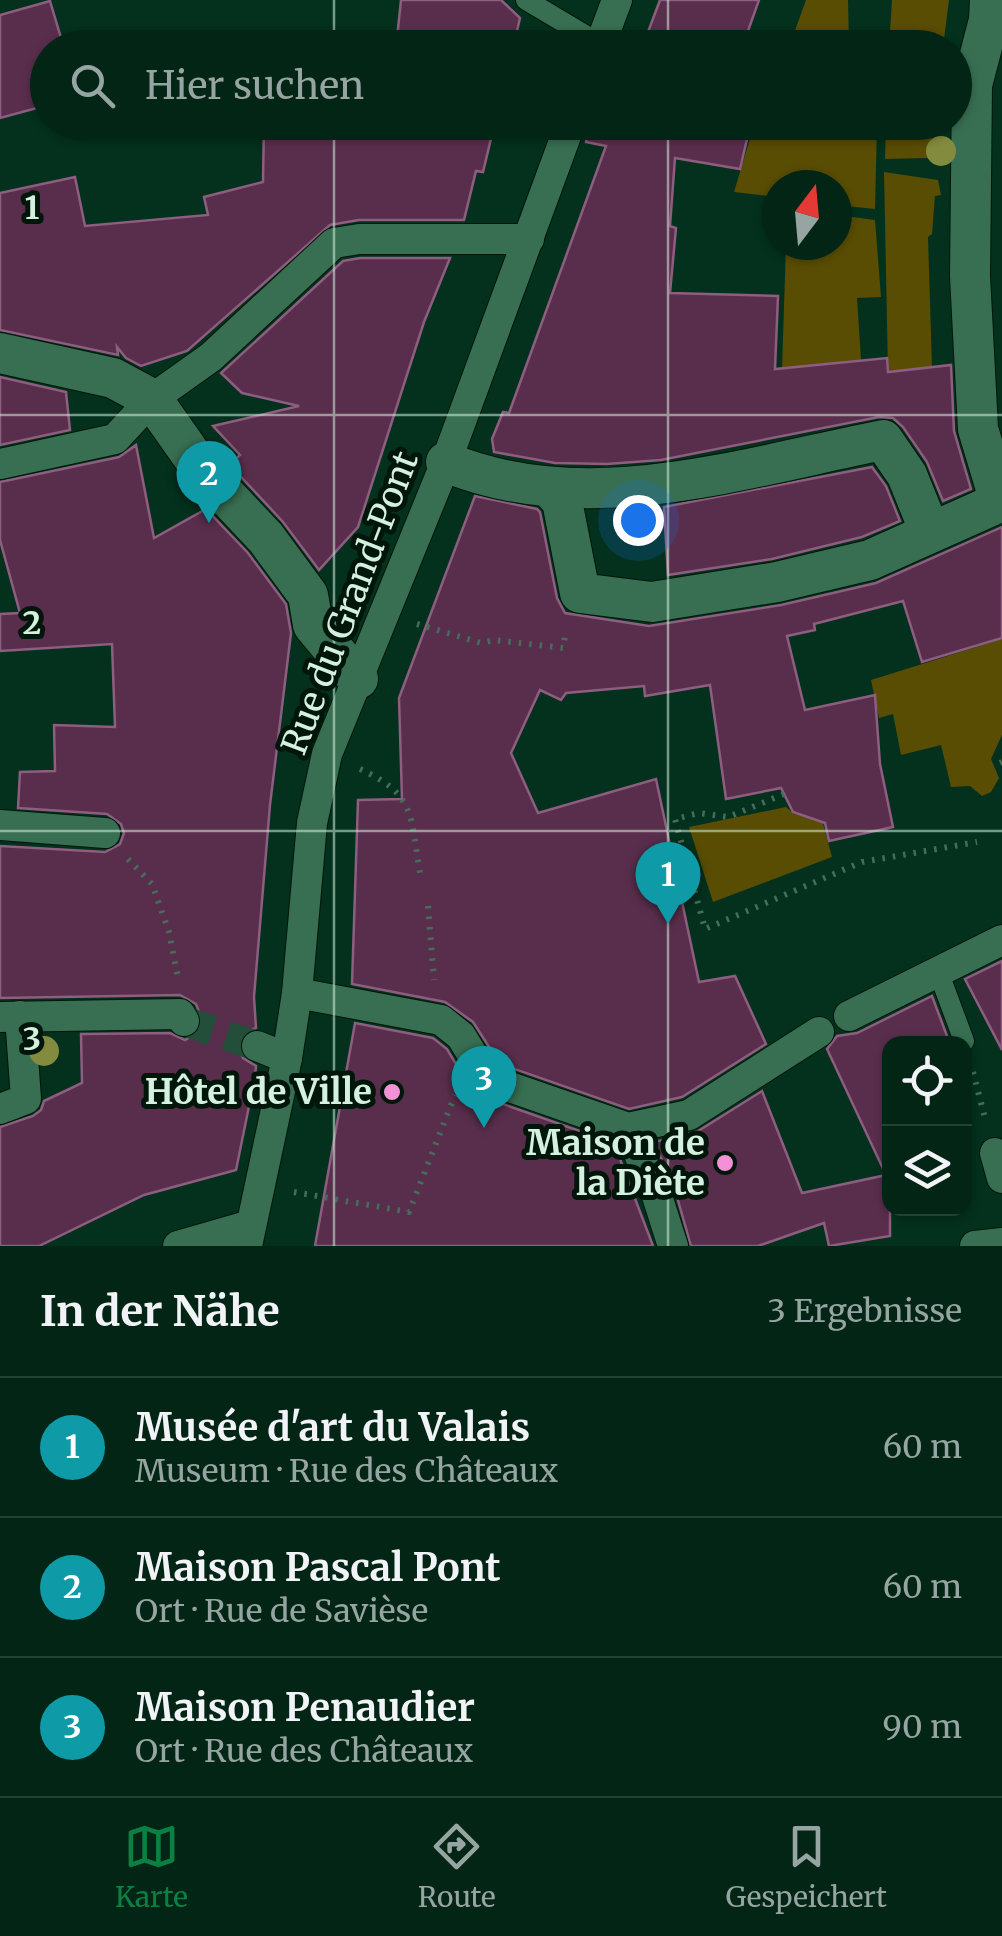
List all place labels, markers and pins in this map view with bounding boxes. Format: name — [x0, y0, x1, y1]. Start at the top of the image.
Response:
pin: 2 — [176, 440, 242, 523]
pin: 1 — [636, 842, 700, 924]
pin: 3 — [452, 1046, 516, 1128]
place label: Hôtel de Ville — [145, 1070, 372, 1114]
marker: Hôtel de Ville — [381, 1081, 403, 1103]
place label: Maison de la Diète — [526, 1121, 705, 1205]
marker: Maison de la Diète — [714, 1152, 736, 1174]

